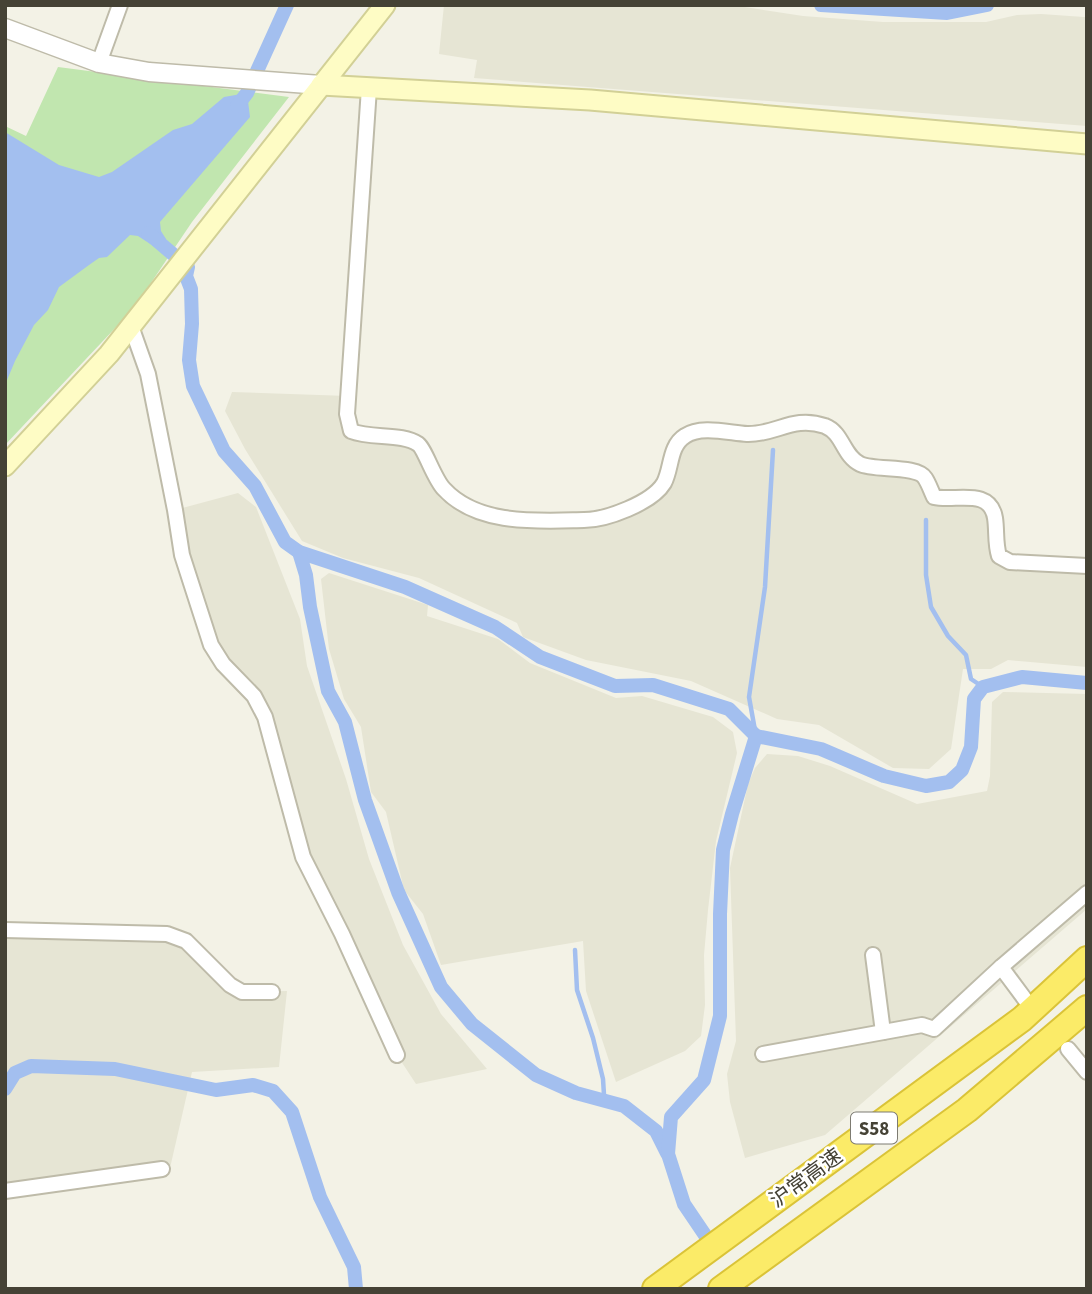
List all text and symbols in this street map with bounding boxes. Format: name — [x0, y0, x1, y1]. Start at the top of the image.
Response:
road number: S58 — [851, 1112, 897, 1144]
street label: 沪常高速 — [763, 1141, 849, 1215]

